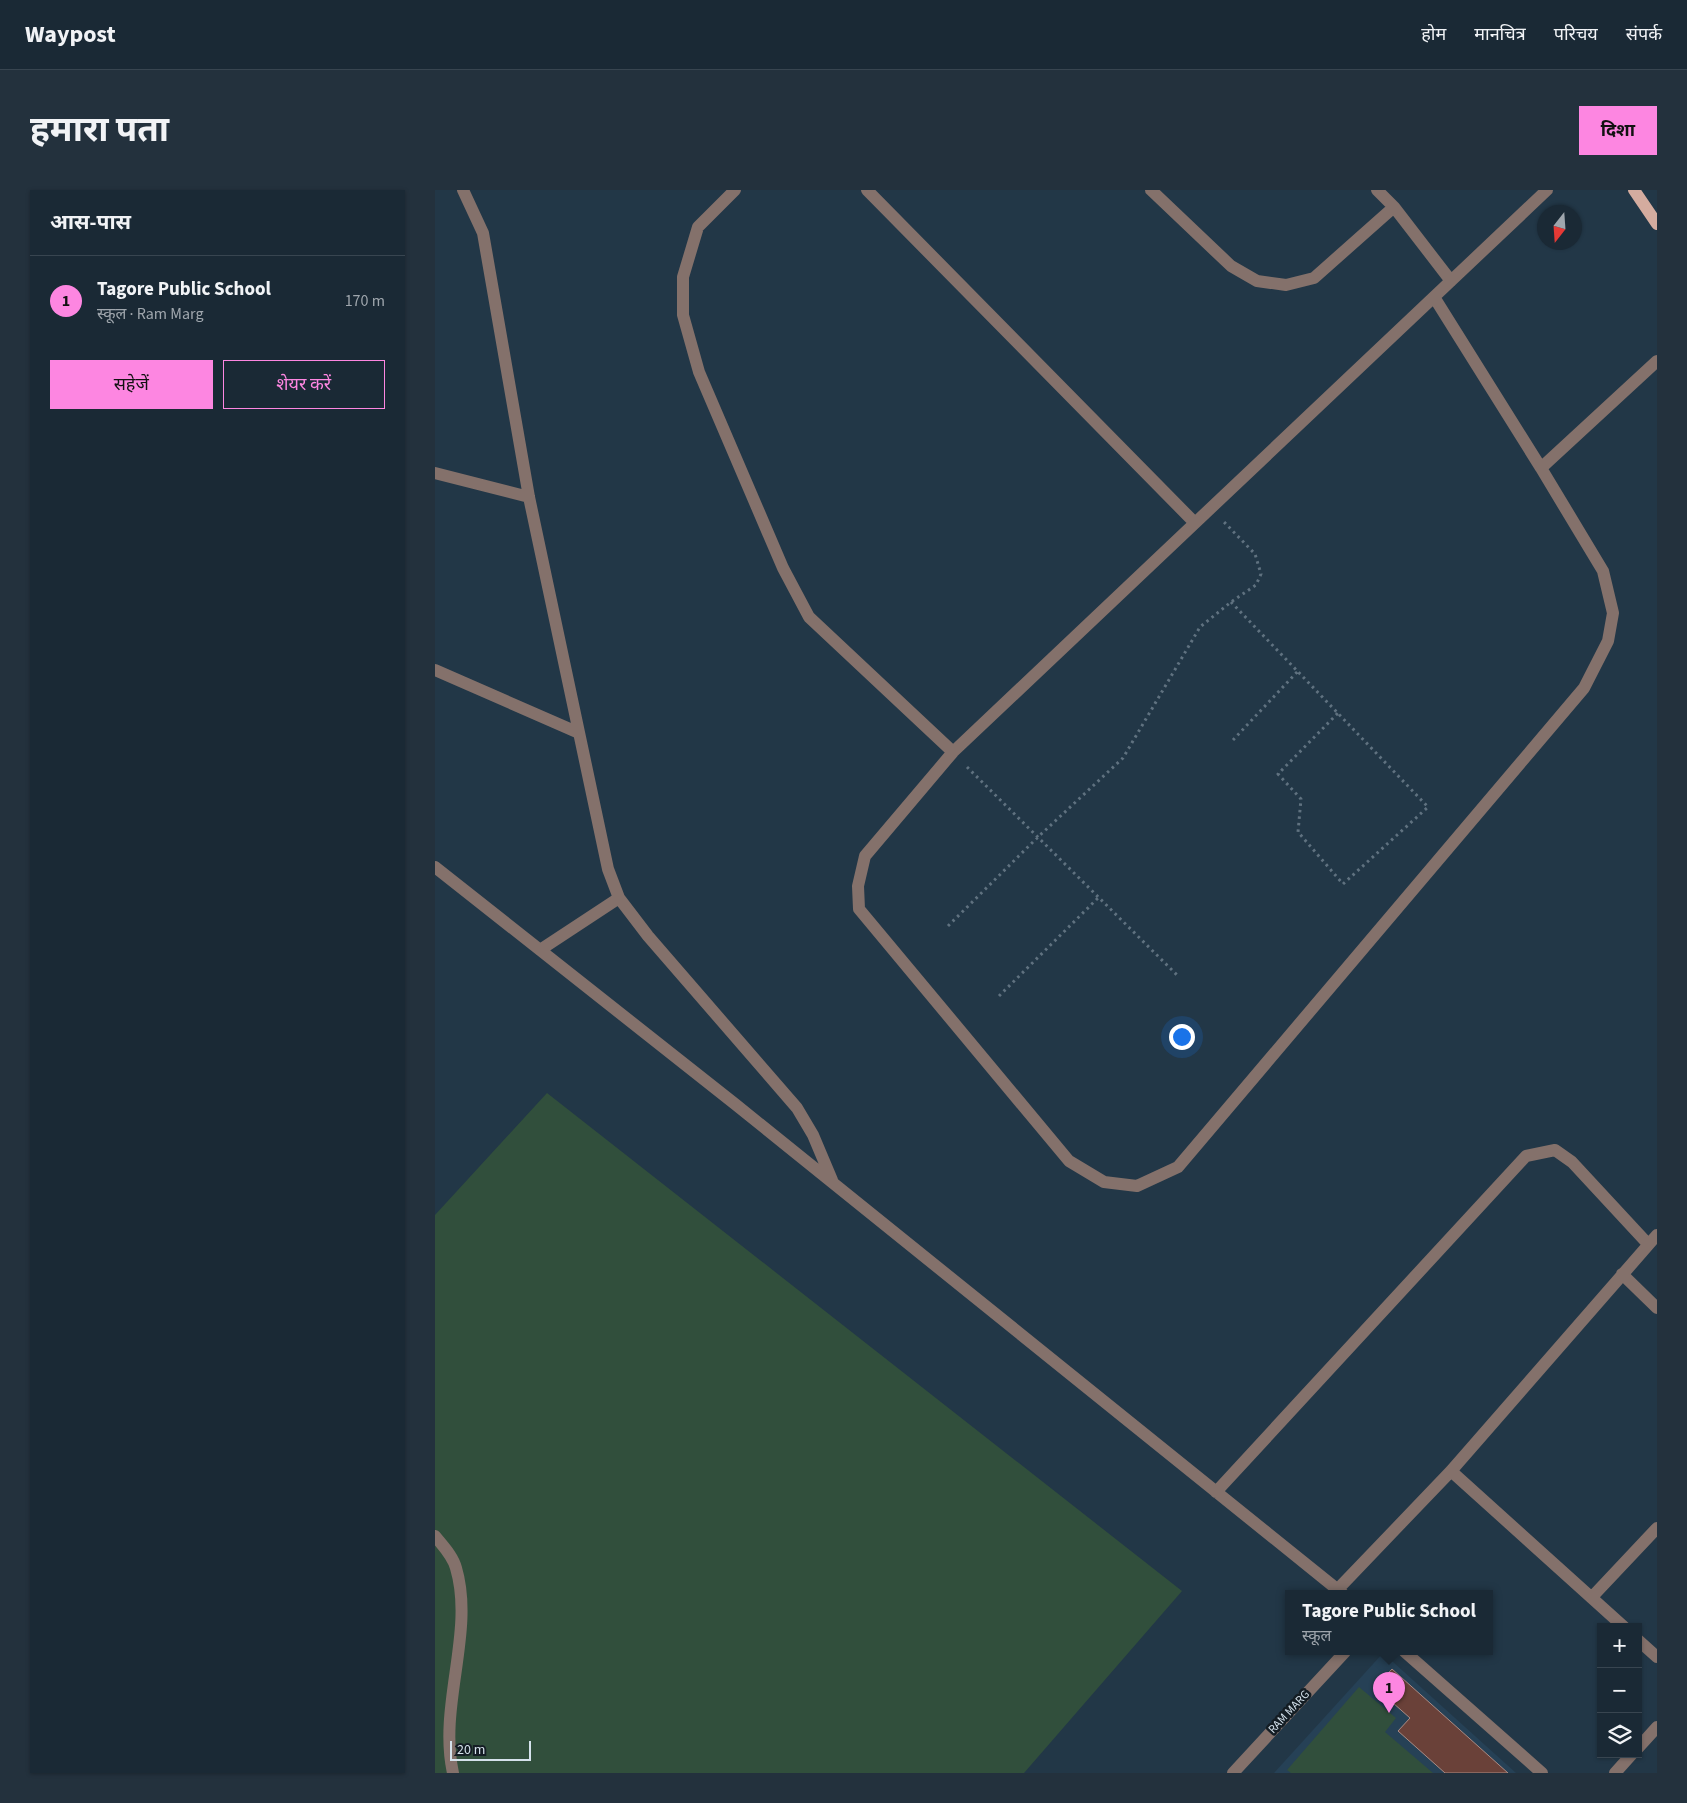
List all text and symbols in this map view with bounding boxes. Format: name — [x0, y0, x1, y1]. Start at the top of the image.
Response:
text: Waypost — [25, 17, 116, 52]
text: होम — [1421, 22, 1446, 47]
text: मानचित्र — [1474, 22, 1526, 47]
text: परिचय — [1554, 22, 1598, 47]
text: संपर्क — [1626, 22, 1662, 47]
text: हमारा पता — [30, 105, 169, 155]
button: दिशा — [1579, 106, 1657, 155]
north arrow — [1537, 205, 1582, 250]
text: आस-पास — [50, 207, 131, 237]
text: Tagore Public School — [97, 276, 271, 303]
text: 1 — [62, 290, 70, 312]
text: 170 m — [345, 290, 385, 312]
text: स्कूल · Ram Marg — [97, 303, 203, 325]
button: सहेजें — [50, 360, 213, 409]
button: शेयर करें — [223, 360, 385, 409]
your location — [1169, 1024, 1195, 1050]
popup — [1285, 1590, 1493, 1655]
text: Tagore Public School — [1302, 1598, 1476, 1625]
map controls — [1597, 1623, 1642, 1758]
button: + — [1597, 1623, 1642, 1668]
text: स्कूल — [1302, 1625, 1331, 1647]
button: − — [1597, 1668, 1642, 1713]
pin: 1 — [1373, 1672, 1405, 1713]
street label: RAM MARG — [1264, 1686, 1314, 1738]
button: layers — [1597, 1713, 1642, 1758]
scale bar — [450, 1738, 531, 1761]
text: 20 m — [457, 1740, 485, 1760]

